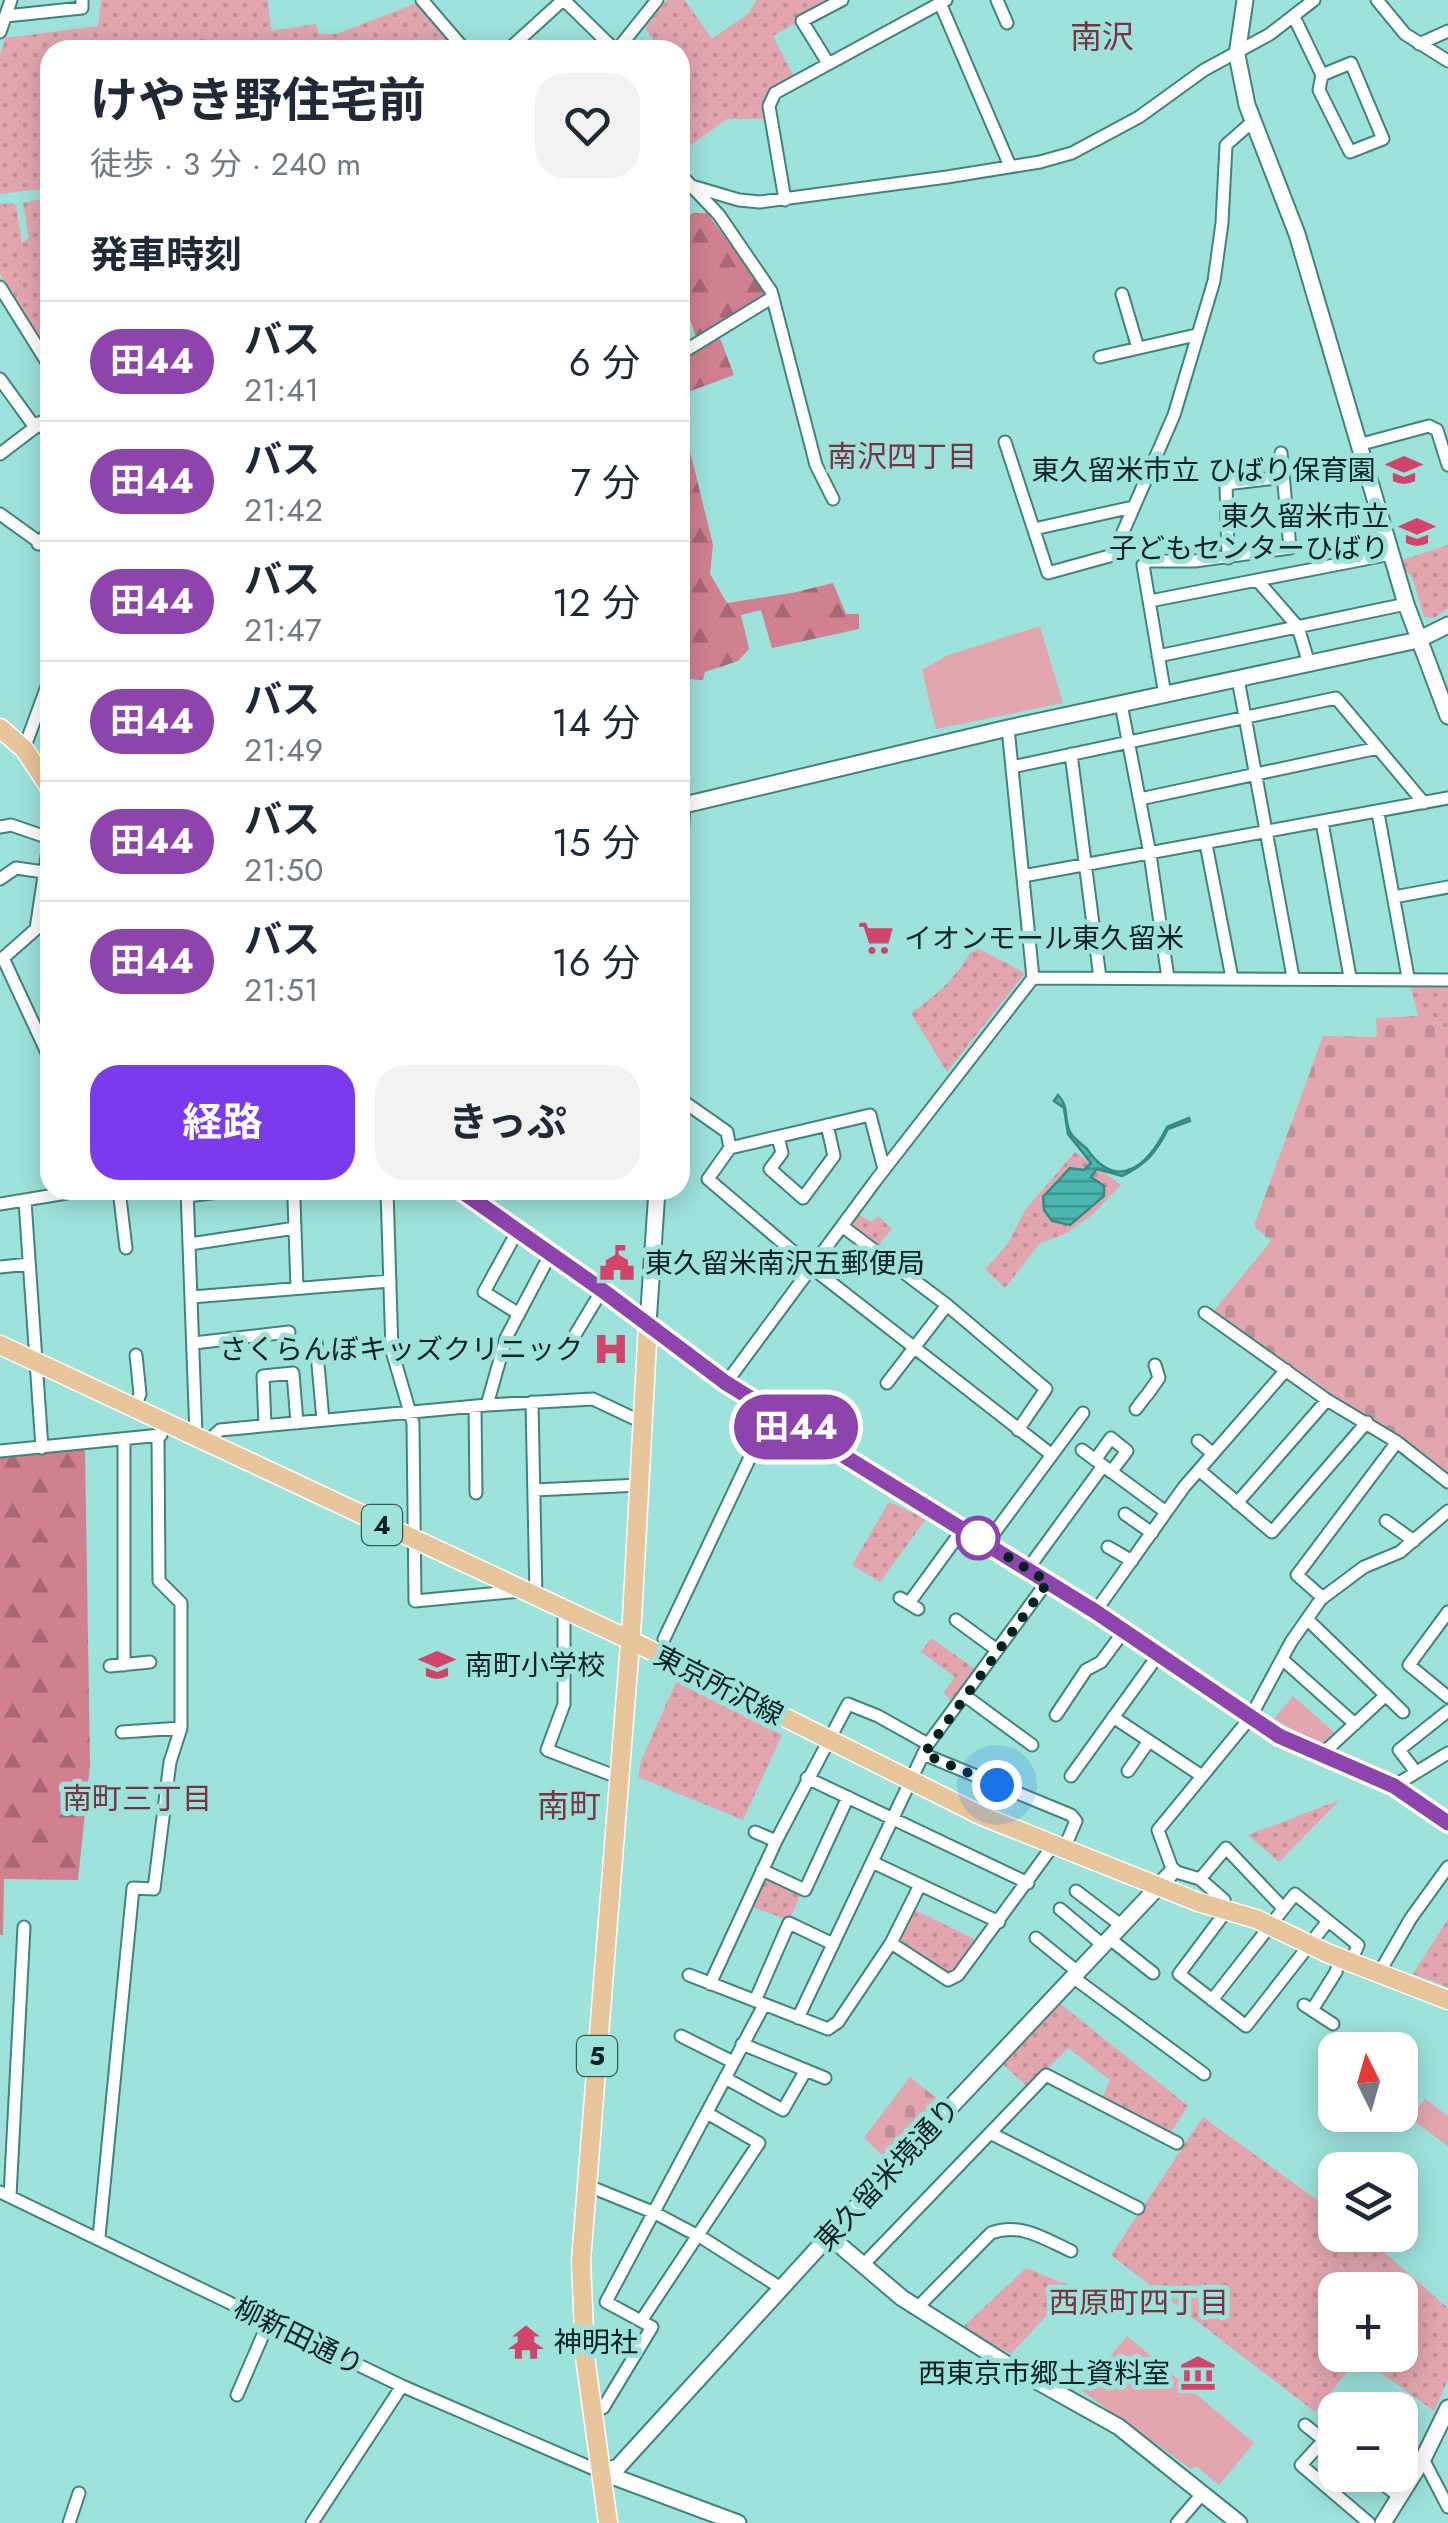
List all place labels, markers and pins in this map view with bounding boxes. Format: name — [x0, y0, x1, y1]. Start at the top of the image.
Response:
place label: 東久留米市立 ひばり保育園 — [1032, 450, 1376, 491]
school or university icon: 東久留米市立 ひばり保育園 — [1385, 451, 1423, 489]
place label: 東久留米市立 子どもセンターひばり — [1109, 496, 1389, 569]
school or university icon: 東久留米市立 子どもセンターひばり — [1398, 513, 1436, 551]
place label: イオンモール東久留米 — [904, 918, 1184, 959]
supermarket icon: イオンモール東久留米 — [857, 919, 895, 957]
place label: 東久留米南沢五郵便局 — [645, 1243, 925, 1284]
public building icon: 東久留米南沢五郵便局 — [598, 1244, 636, 1282]
place label: さくらんぼキッズクリニック — [219, 1329, 583, 1370]
hospital icon: さくらんぼキッズクリニック — [592, 1330, 630, 1368]
unlabelled marker — [957, 1517, 999, 1559]
place label: 南町小学校 — [465, 1645, 605, 1686]
school or university icon: 南町小学校 — [418, 1646, 456, 1684]
place label: 神明社 — [554, 2322, 638, 2363]
temple icon: 神明社 — [507, 2323, 545, 2361]
place label: 西東京市郷土資料室 — [918, 2353, 1170, 2394]
museum icon: 西東京市郷土資料室 — [1179, 2354, 1217, 2392]

